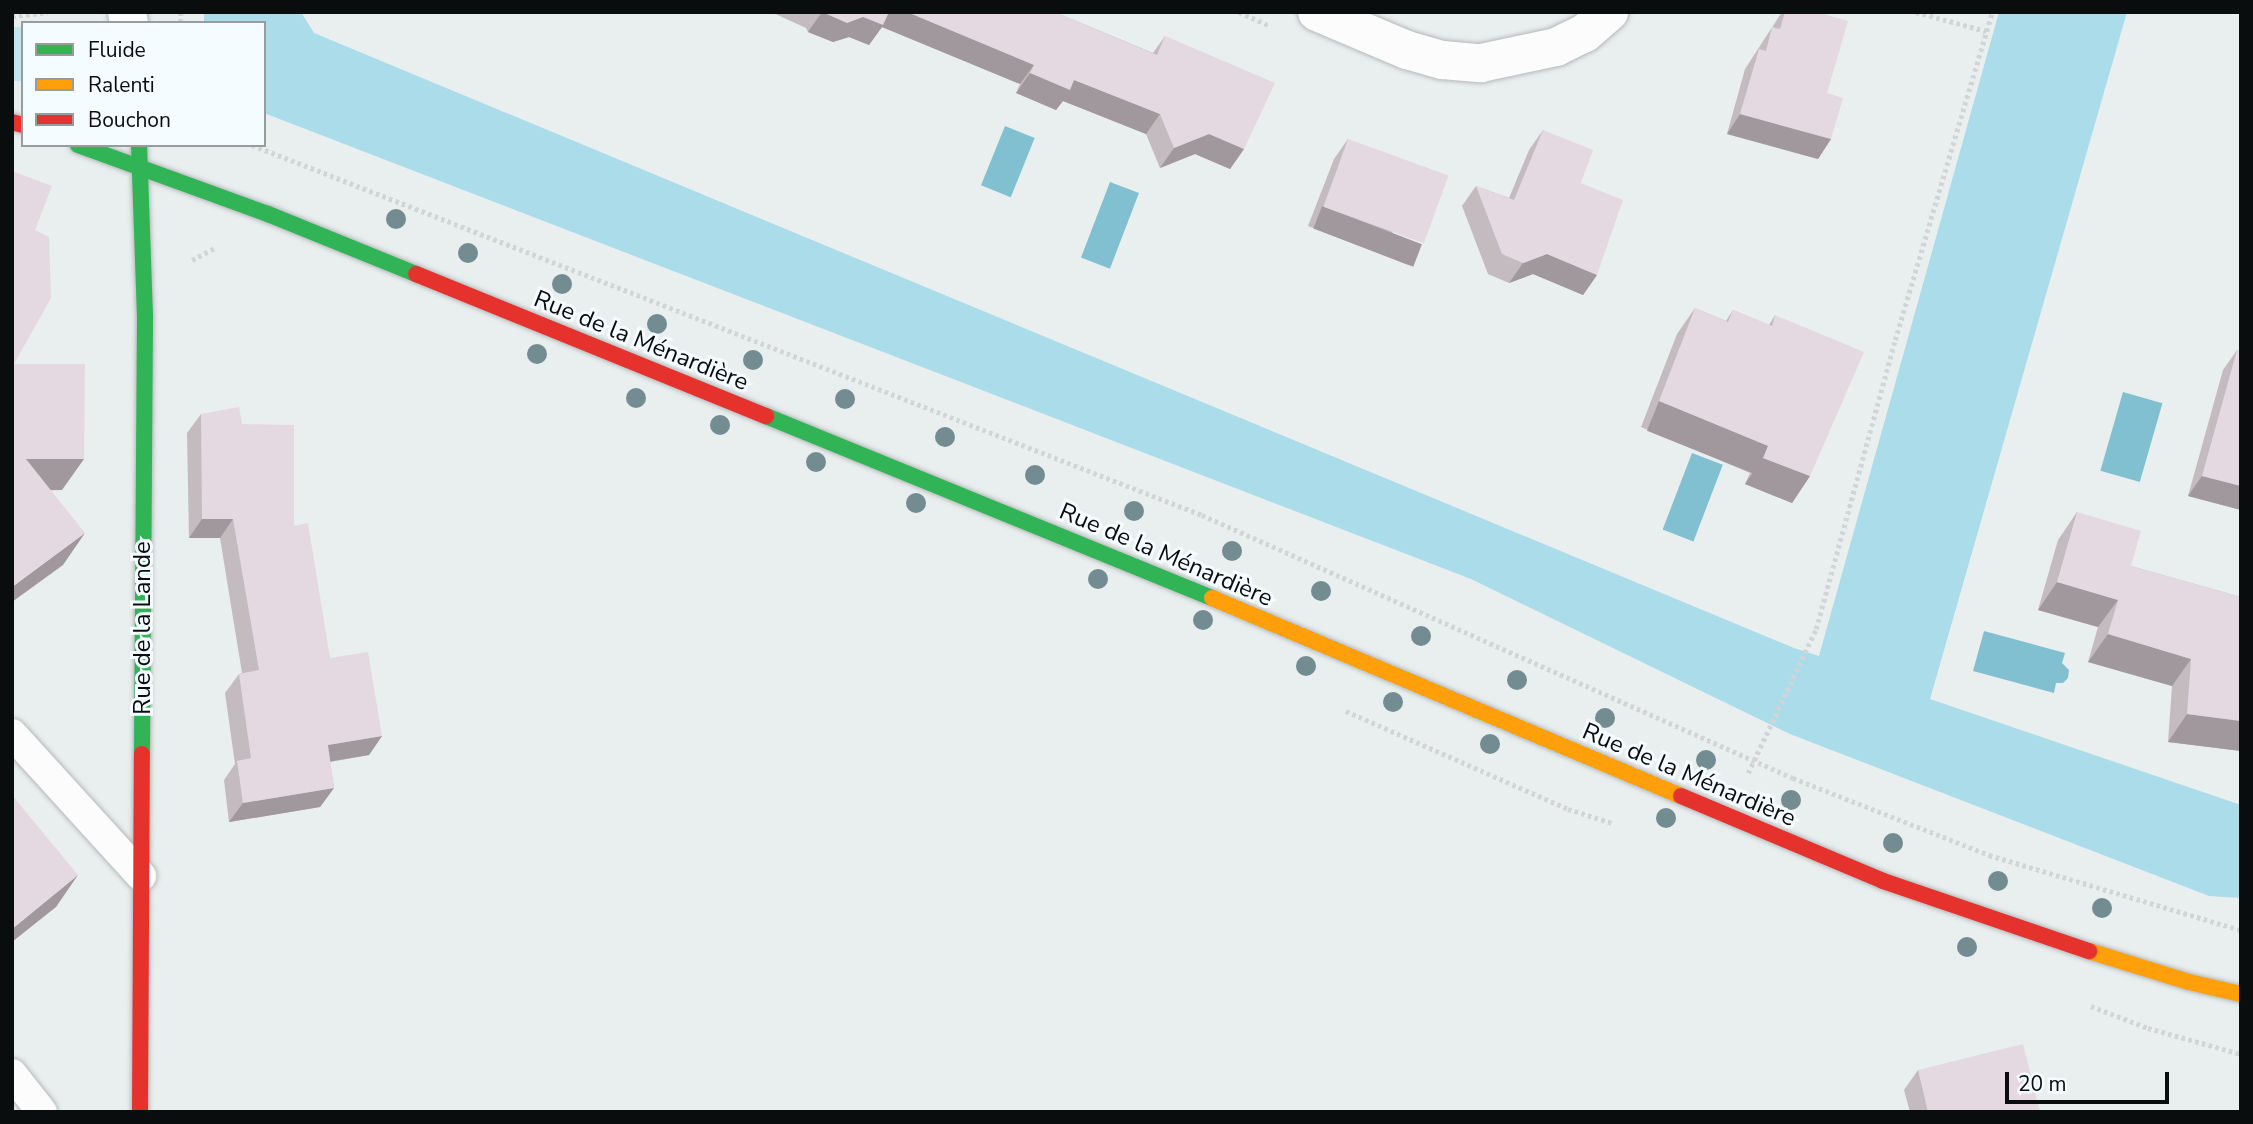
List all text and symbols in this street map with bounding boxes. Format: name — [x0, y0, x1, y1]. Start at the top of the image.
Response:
legend — [21, 21, 266, 147]
text: Fluide — [88, 36, 146, 64]
text: Ralenti — [88, 71, 155, 99]
text: Bouchon — [88, 106, 171, 134]
street label: Rue de la Ménardière — [529, 285, 753, 397]
street label: Rue de la Ménardière — [1055, 497, 1277, 613]
street label: Rue de la Lande — [129, 541, 157, 715]
street label: Rue de la Ménardière — [1578, 717, 1800, 833]
scale bar — [2008, 1058, 2172, 1102]
text: 20 m — [2018, 1070, 2067, 1098]

